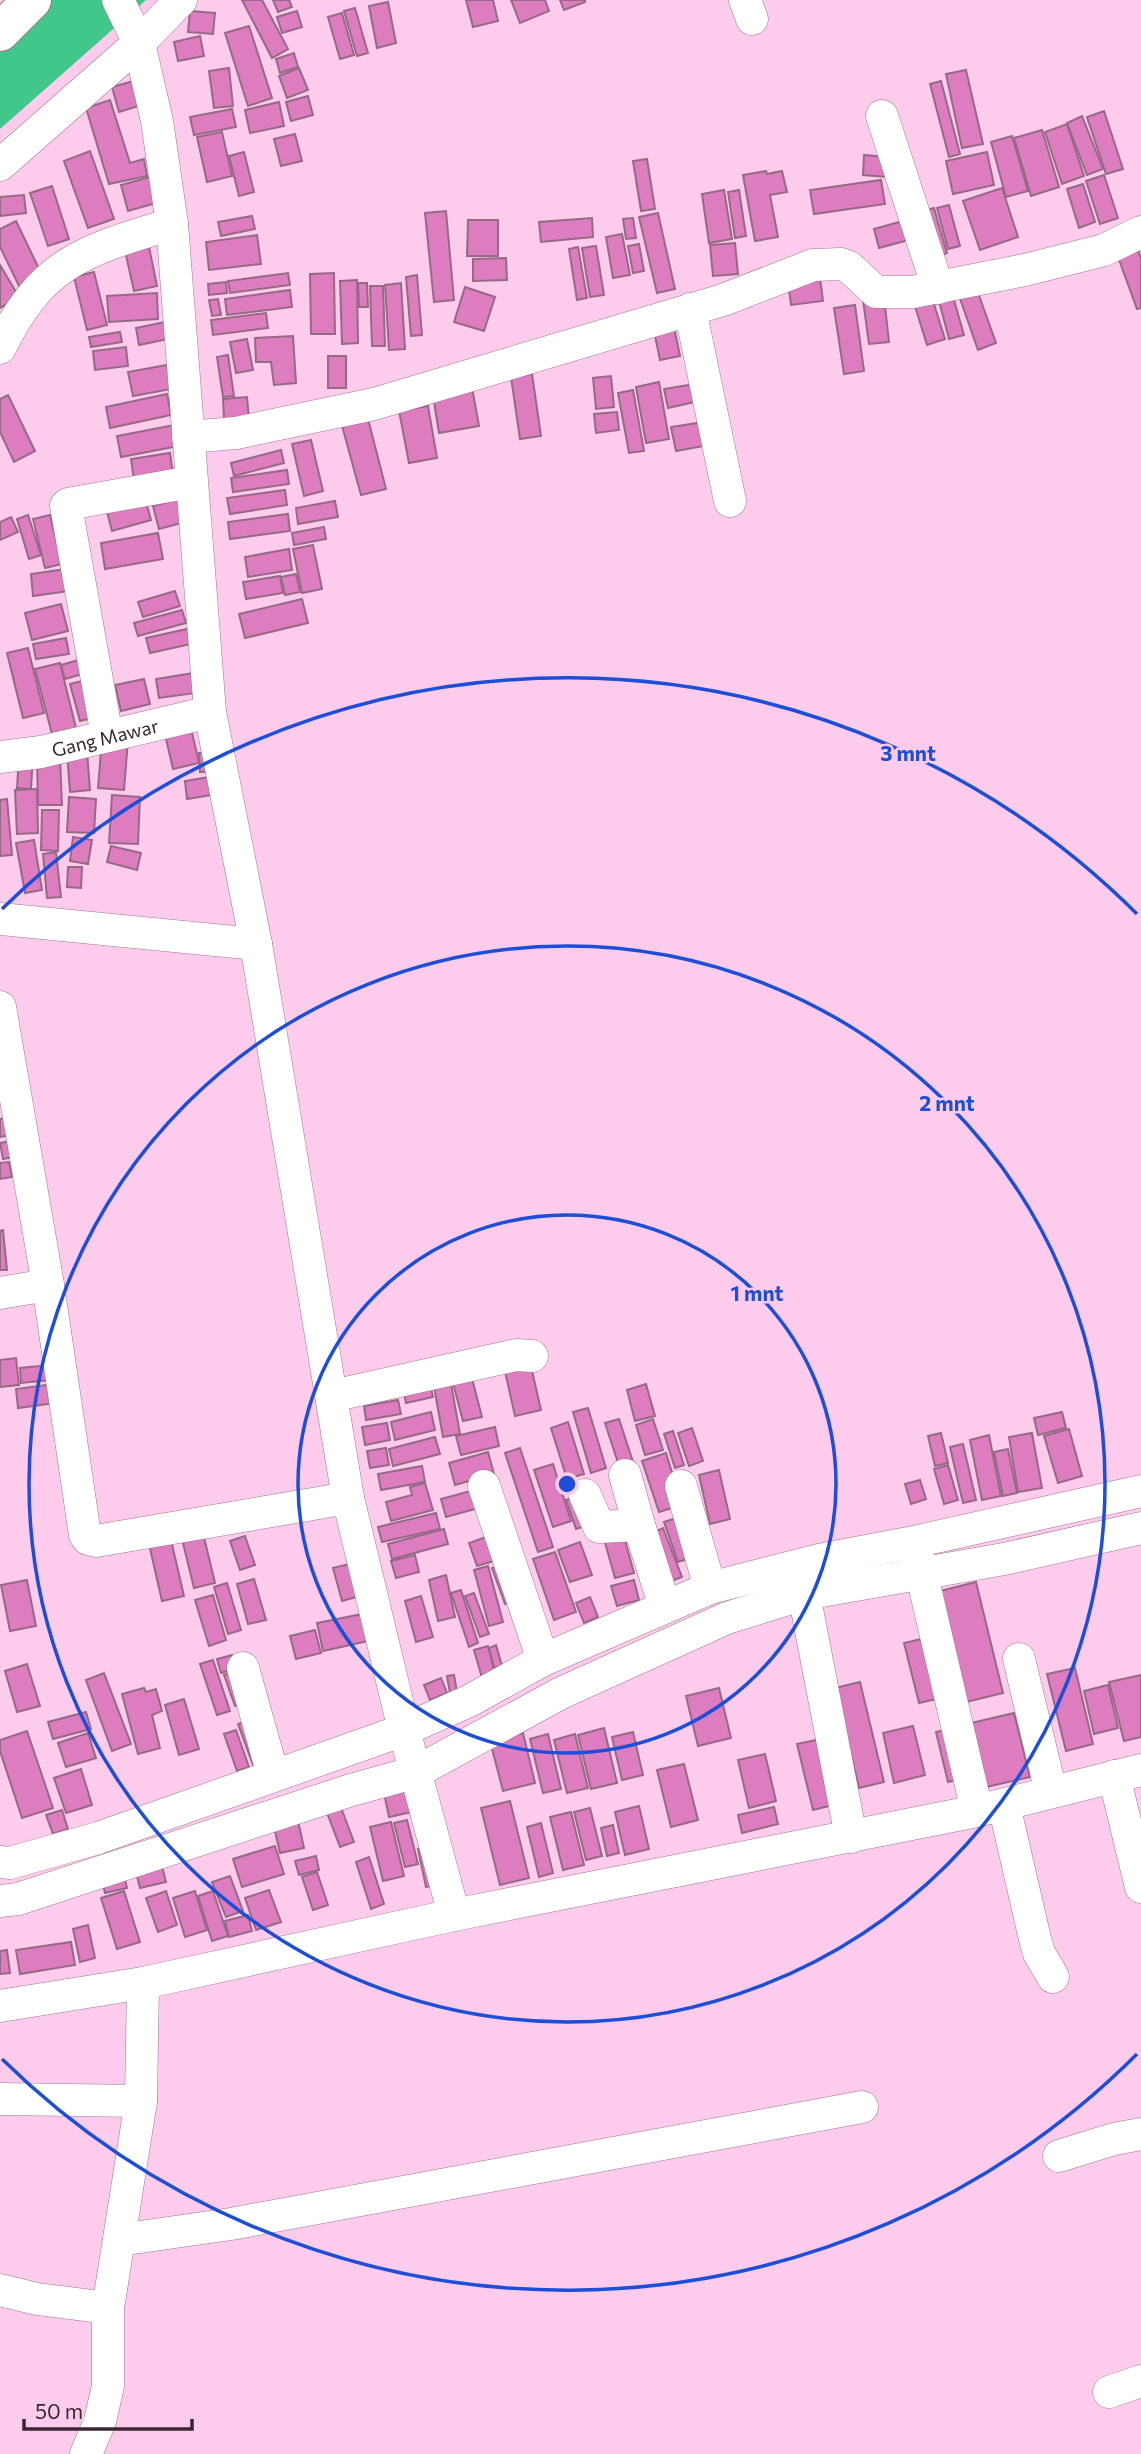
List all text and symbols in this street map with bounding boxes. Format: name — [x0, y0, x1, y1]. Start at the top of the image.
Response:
street label: Gang Mawar — [49, 713, 161, 761]
text: 3 mnt — [880, 740, 936, 765]
text: 2 mnt — [919, 1090, 975, 1115]
text: 1 mnt — [731, 1280, 784, 1305]
centre of rings — [555, 1472, 579, 1496]
scale bar — [24, 2388, 192, 2432]
text: 50 m — [35, 2398, 83, 2423]

